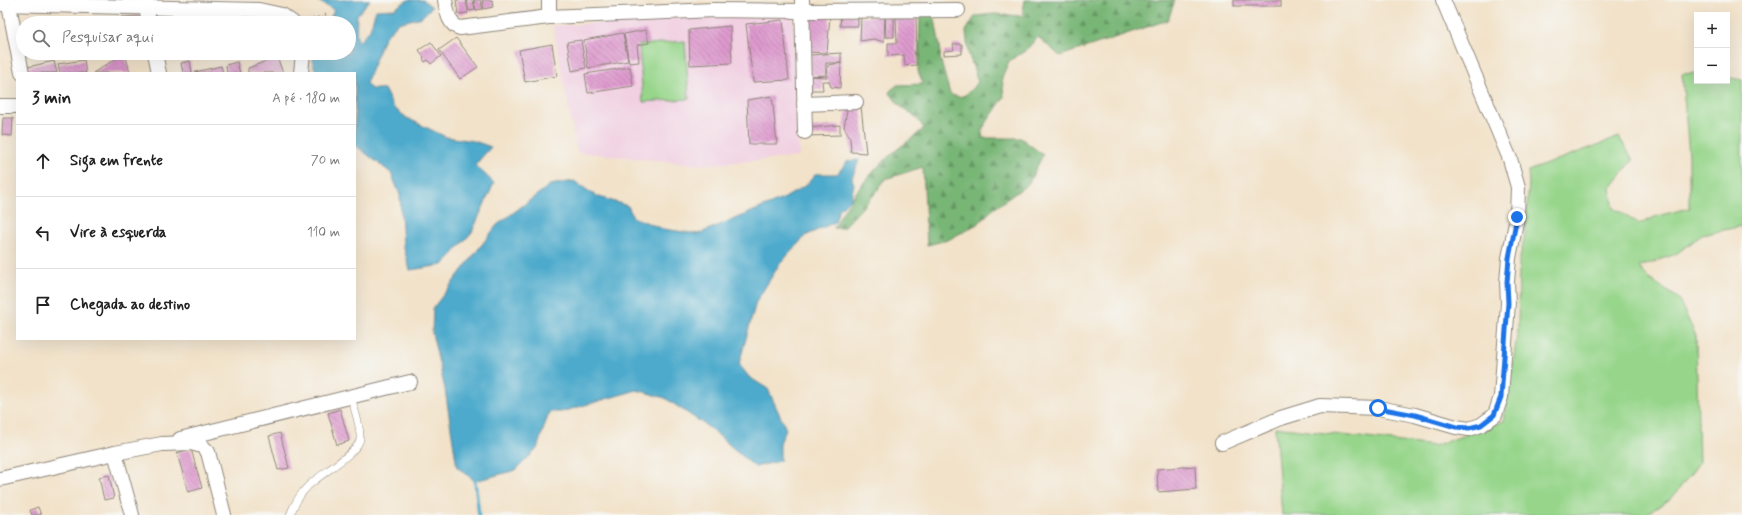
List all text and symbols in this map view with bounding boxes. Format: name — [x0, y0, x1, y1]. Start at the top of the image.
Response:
map controls — [1694, 12, 1730, 84]
button: + — [1694, 12, 1730, 48]
search box — [16, 16, 356, 60]
icon: search — [30, 27, 52, 49]
text: Pesquisar aqui — [62, 28, 154, 48]
button: − — [1694, 48, 1730, 84]
text: 3 min — [32, 87, 71, 109]
text: A pé · 180 m — [272, 90, 340, 107]
icon: ahead — [32, 150, 54, 172]
text: Siga em frente — [70, 151, 163, 171]
text: 70 m — [311, 152, 340, 169]
route end — [1508, 208, 1526, 226]
icon: left — [32, 222, 54, 244]
text: Vire à esquerda — [70, 223, 166, 243]
text: 110 m — [307, 224, 340, 241]
icon: arrive — [32, 294, 54, 316]
text: Chegada ao destino — [70, 295, 190, 315]
route start — [1369, 399, 1387, 417]

